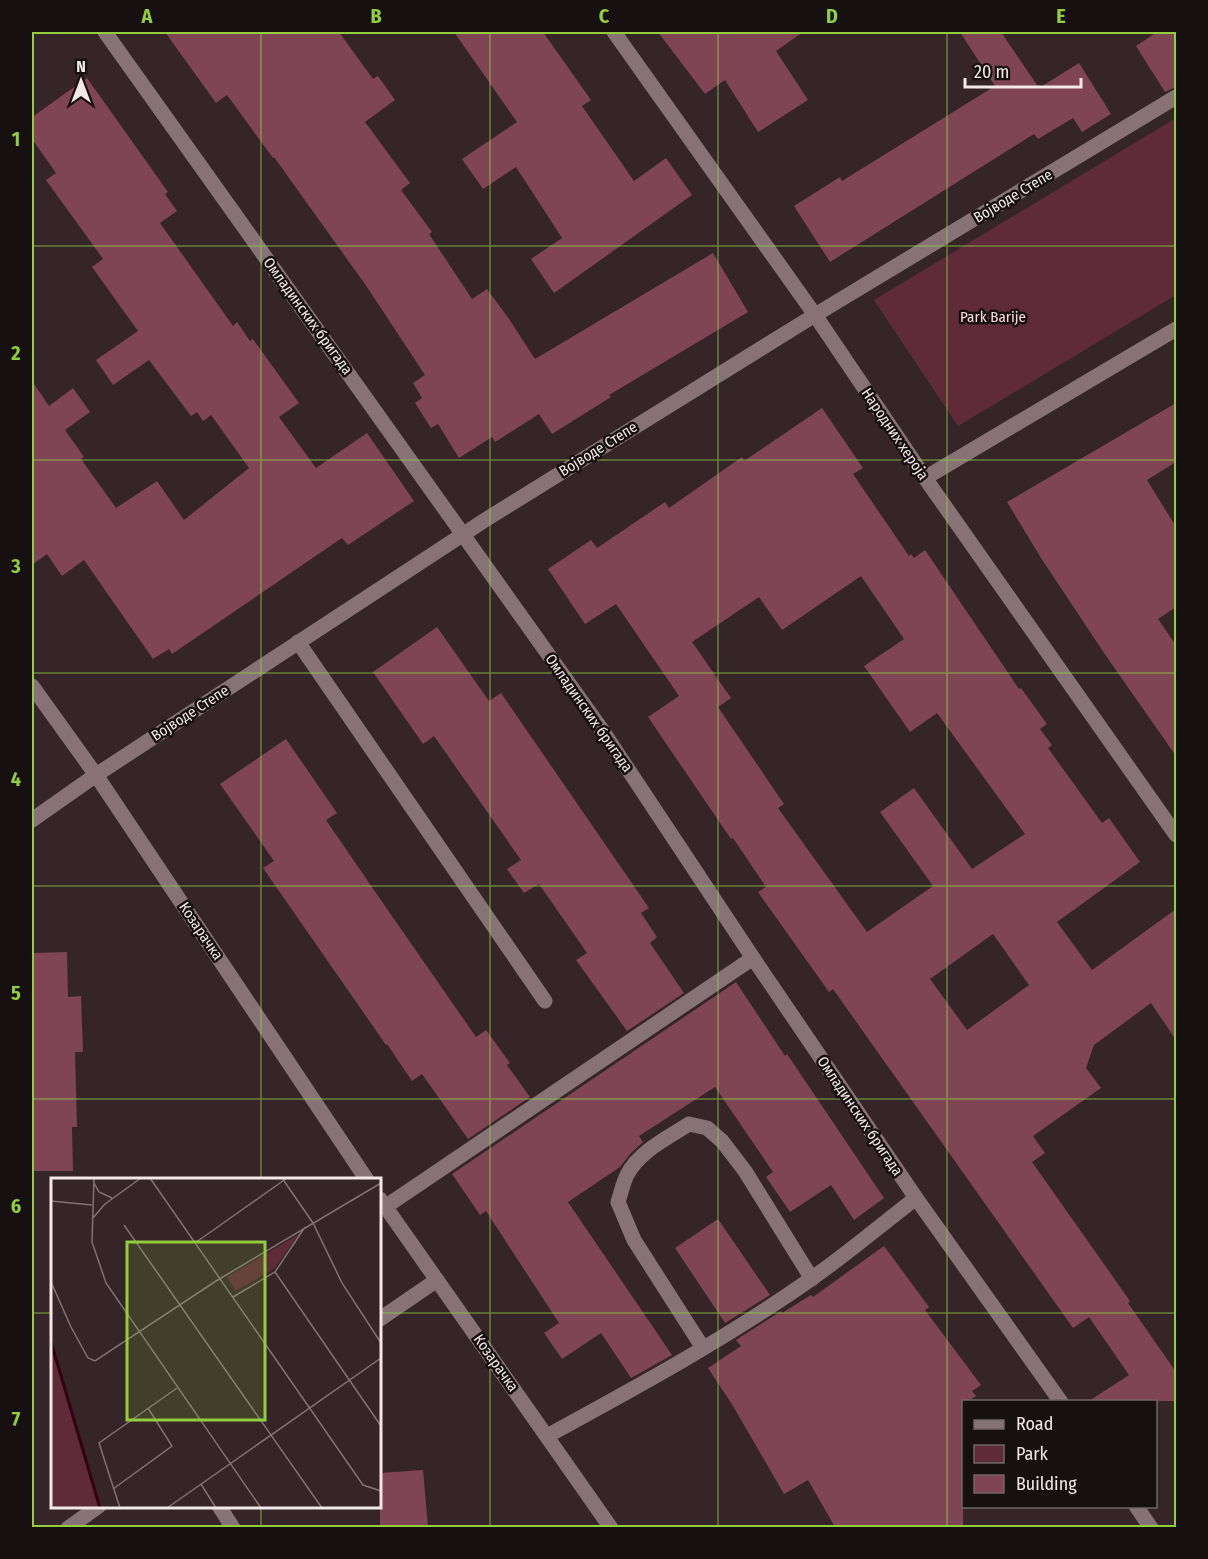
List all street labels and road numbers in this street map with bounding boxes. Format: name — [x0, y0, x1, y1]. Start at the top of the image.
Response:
street label: Војводе Степе — [970, 165, 1056, 227]
street label: Омладинских бригада — [260, 254, 356, 378]
street label: Народних хероја — [858, 385, 932, 483]
street label: Војводе Степе — [556, 418, 640, 480]
street label: Омладинских бригада — [541, 650, 637, 776]
street label: Војводе Степе — [148, 681, 232, 745]
street label: Козарачка — [175, 899, 227, 963]
street label: Омладинских бригада — [813, 1053, 907, 1179]
street label: Козарачка — [470, 1331, 522, 1395]

